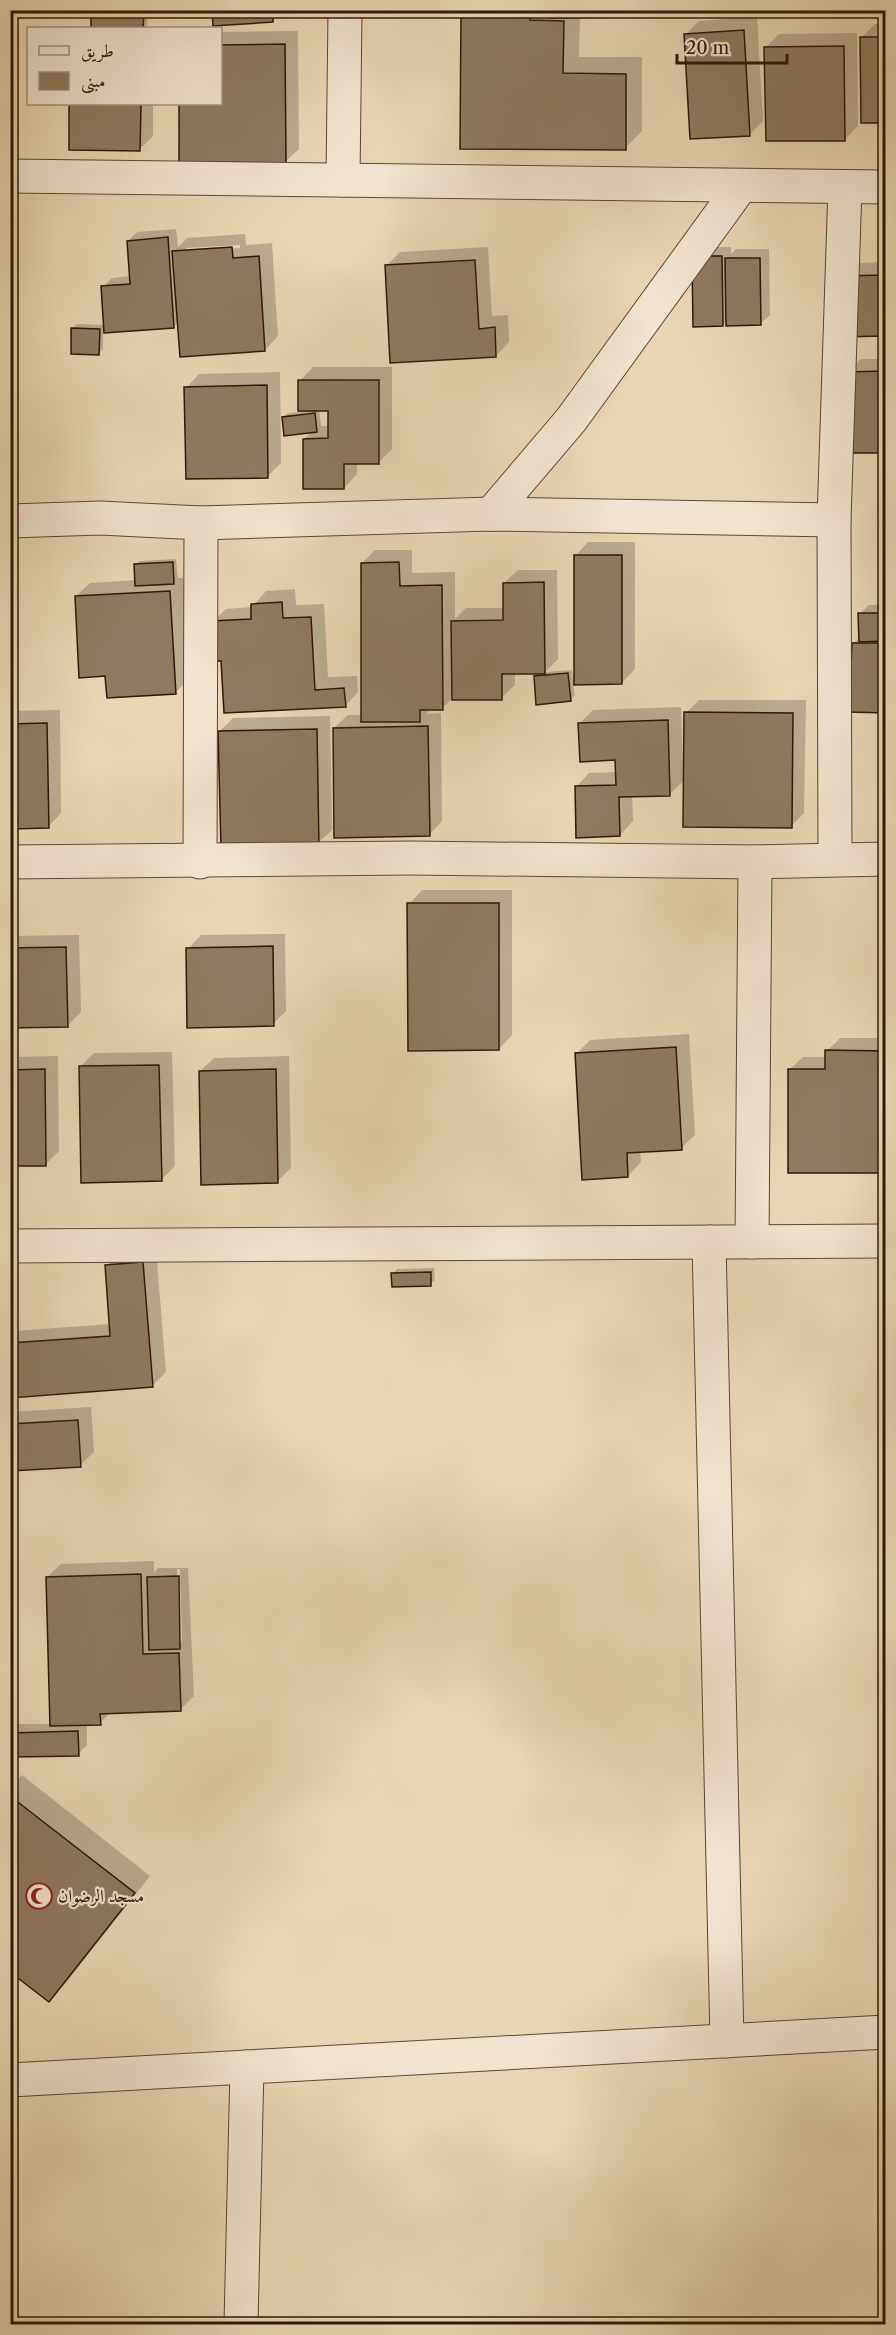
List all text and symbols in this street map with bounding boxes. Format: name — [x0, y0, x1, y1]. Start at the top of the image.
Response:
legend — [27, 27, 222, 105]
scale bar — [677, 27, 786, 65]
text: 20 m — [686, 37, 730, 59]
text: طريق — [81, 40, 114, 63]
text: مبنى — [81, 70, 106, 94]
mosque icon: مسجد الرضوان — [24, 1881, 54, 1911]
place label: مسجد الرضوان — [58, 1885, 144, 1907]

